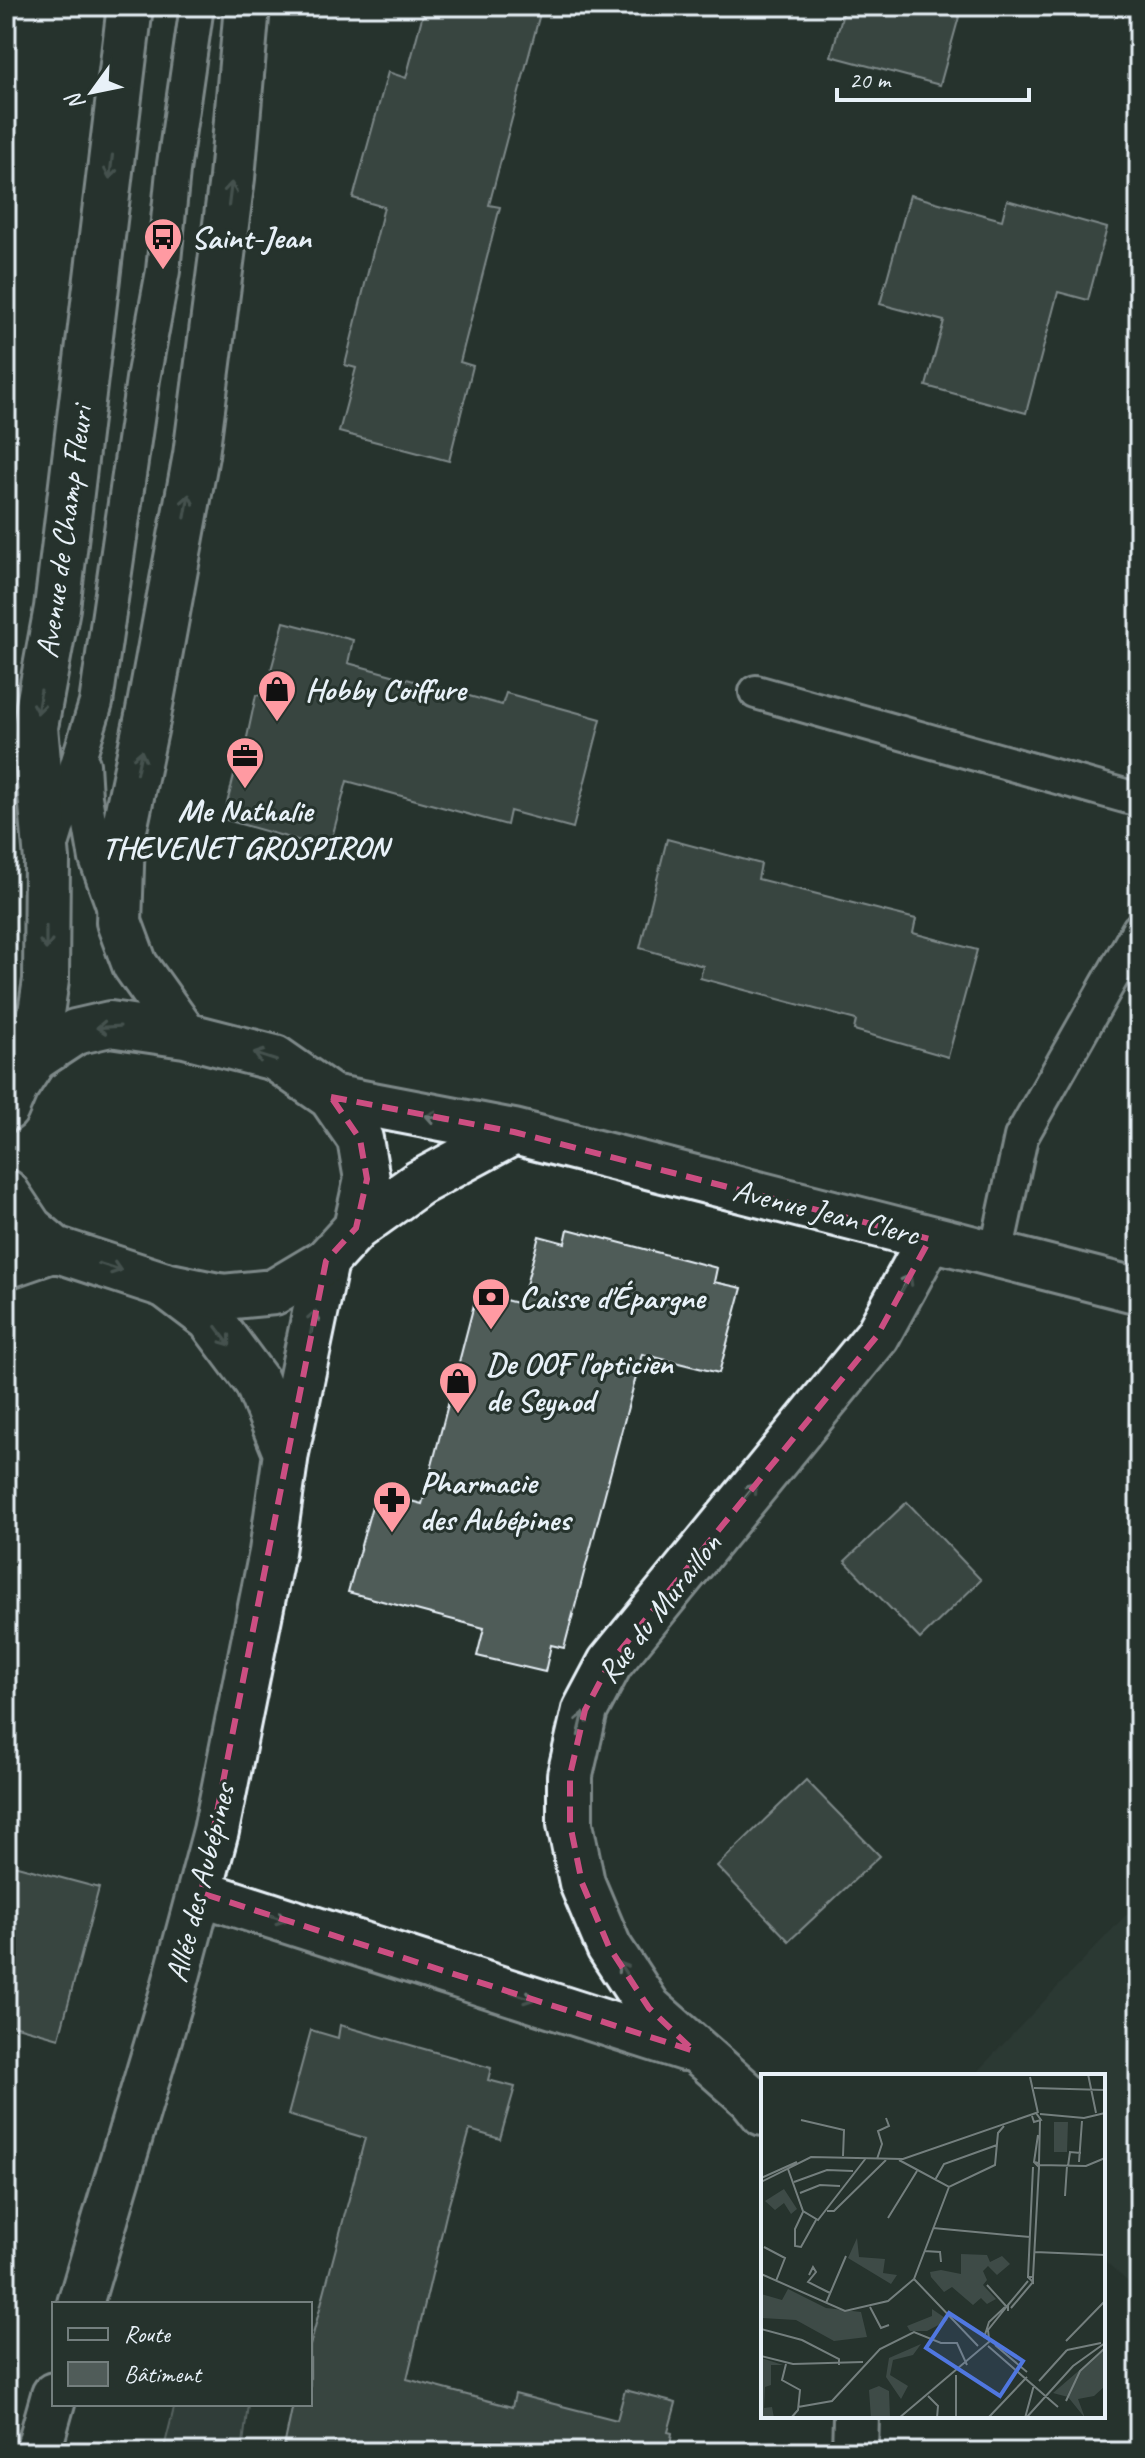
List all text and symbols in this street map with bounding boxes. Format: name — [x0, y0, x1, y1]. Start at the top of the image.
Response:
north arrow — [52, 52, 132, 132]
scale bar — [837, 52, 1029, 102]
text: 20 m — [849, 65, 892, 95]
text: N — [59, 86, 92, 116]
one-way arrow — [103, 154, 118, 179]
one-way arrow — [223, 181, 238, 207]
bus stop icon: Saint-Jean — [142, 216, 184, 271]
place label: Saint-Jean — [191, 217, 312, 258]
street label: Avenue de Champ Fleuri — [26, 399, 103, 661]
one-way arrow — [180, 494, 195, 520]
shop icon: Hobby Coiffure — [256, 668, 298, 723]
place label: Hobby Coiffure — [305, 669, 468, 710]
one-way arrow — [31, 689, 46, 714]
office icon: Me Nathalie THEVENET GROSPIRON — [224, 735, 266, 790]
one-way arrow — [132, 750, 147, 775]
place label: Me Nathalie THEVENET GROSPIRON — [102, 790, 393, 868]
one-way arrow — [38, 924, 54, 951]
one-way arrow — [95, 1020, 121, 1035]
one-way arrow — [253, 1049, 278, 1063]
one-way arrow — [425, 1109, 450, 1124]
street label: Avenue Jean Clerc — [729, 1169, 925, 1255]
one-way arrow — [98, 1260, 123, 1275]
one-way arrow — [897, 1274, 913, 1298]
bank icon: Caisse d'Épargne — [470, 1276, 512, 1331]
place label: Caisse d'Épargne — [519, 1277, 707, 1318]
one-way arrow — [306, 1310, 321, 1336]
one-way arrow — [214, 1325, 231, 1346]
place label: De OOF l'opticien de Seynod — [486, 1343, 674, 1421]
shop icon: De OOF l'opticien de Seynod — [437, 1360, 479, 1415]
place label: Pharmacie des Aubépines — [420, 1462, 573, 1540]
pharmacy icon: Pharmacie des Aubépines — [371, 1479, 413, 1534]
one-way arrow — [740, 1483, 758, 1503]
street label: Rue du Muraillon — [588, 1524, 731, 1691]
one-way arrow — [574, 1712, 589, 1738]
street label: Allée des Aubépines — [156, 1777, 245, 1986]
one-way arrow — [262, 1910, 288, 1925]
one-way arrow — [617, 1961, 633, 1983]
one-way arrow — [510, 1990, 535, 2005]
inset map — [761, 2074, 1105, 2418]
legend — [52, 2302, 312, 2406]
text: Route — [124, 2319, 172, 2349]
text: Bâtiment — [124, 2359, 203, 2389]

